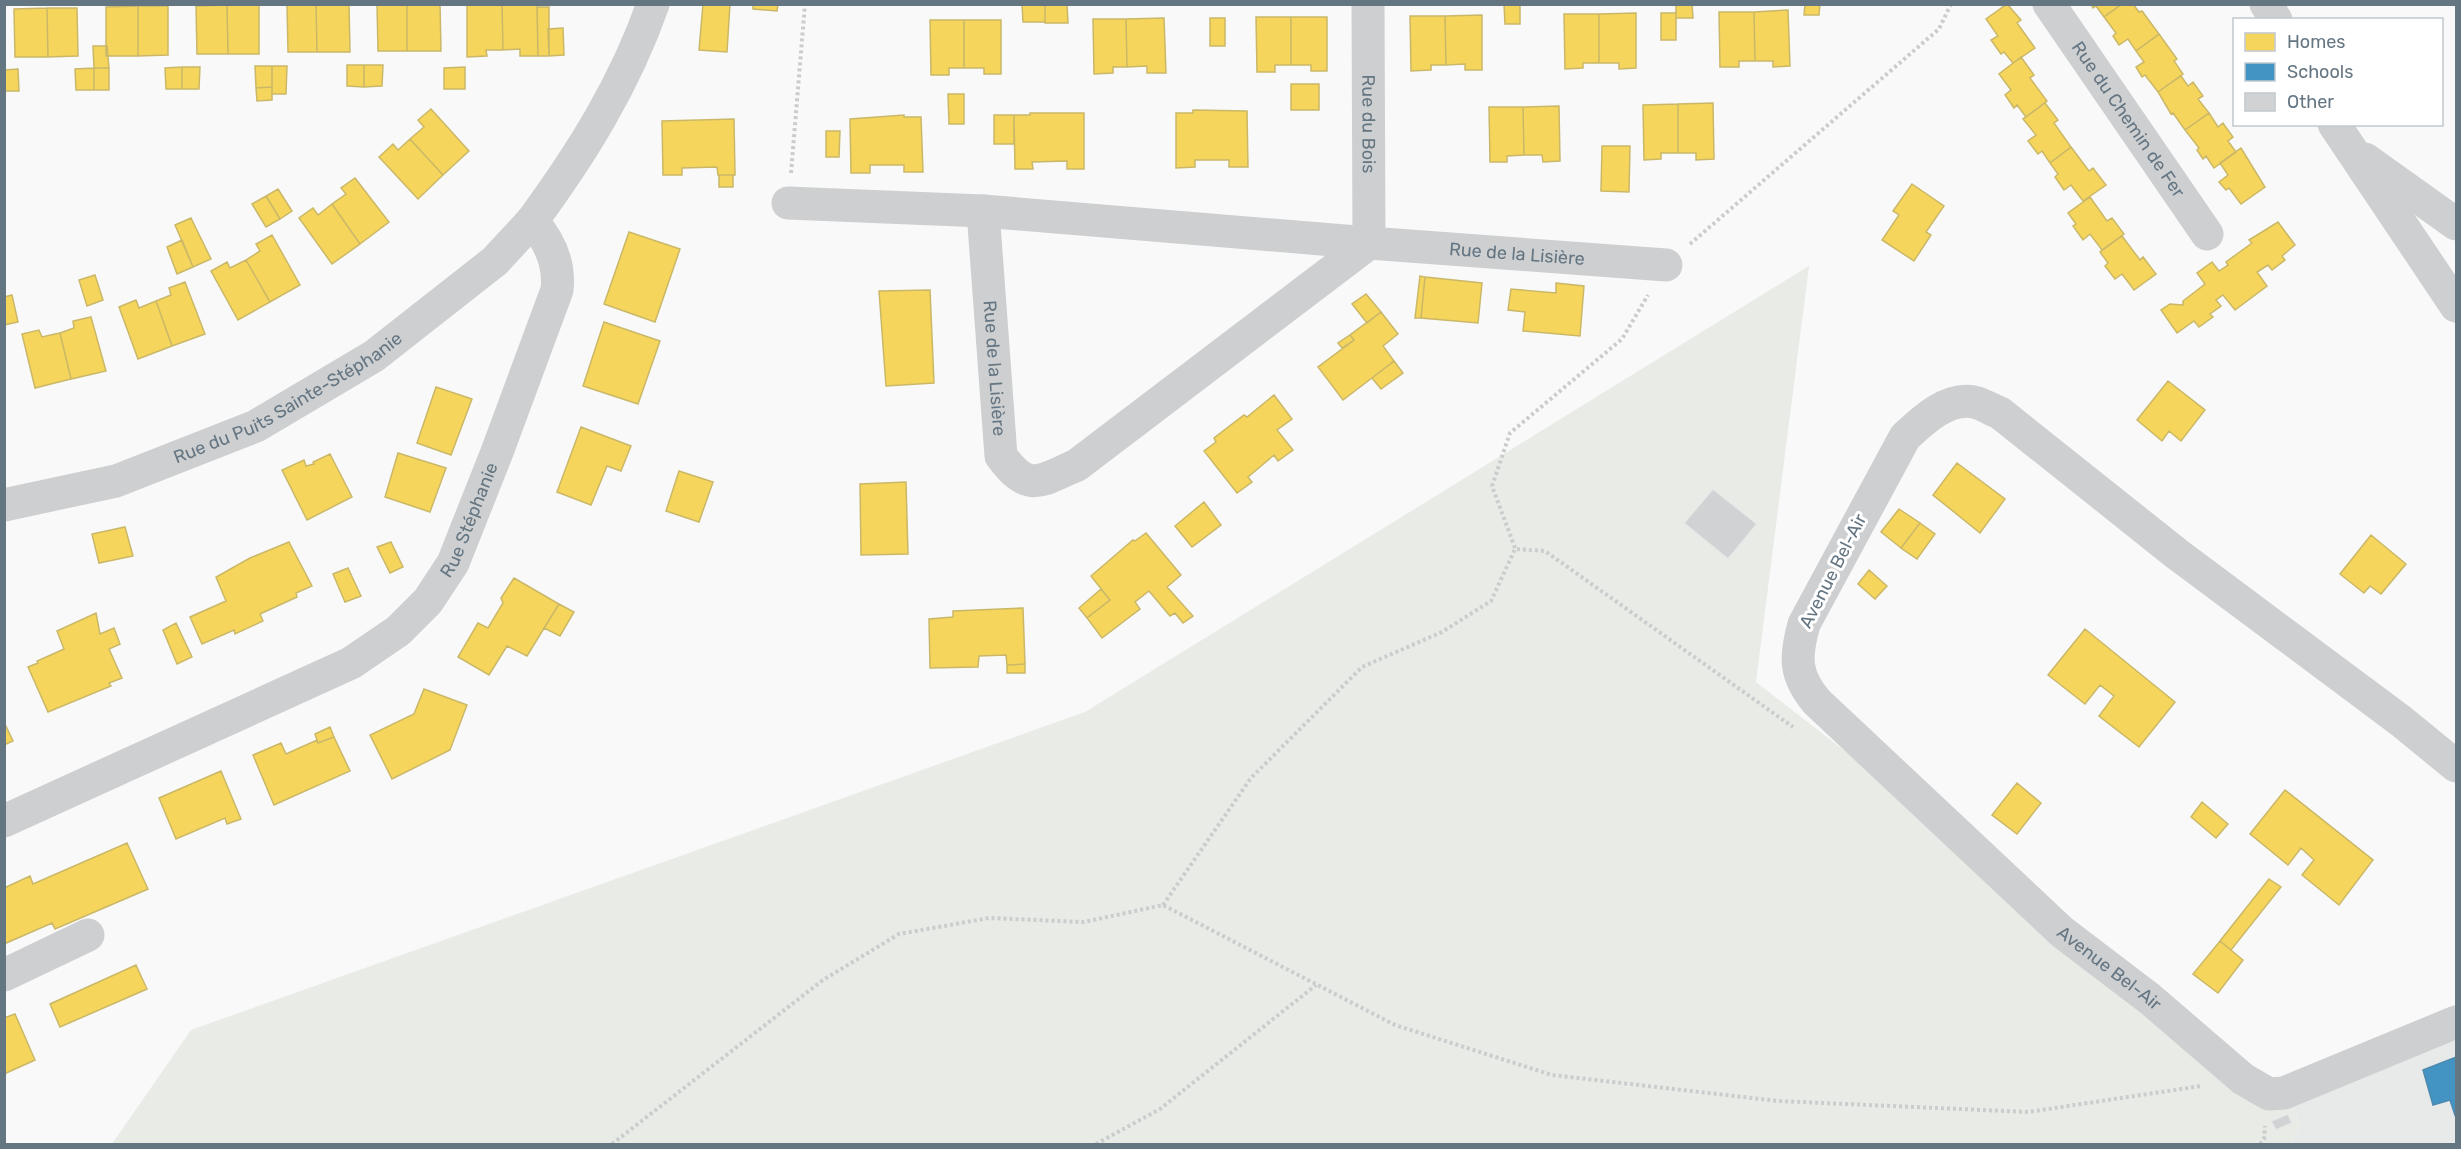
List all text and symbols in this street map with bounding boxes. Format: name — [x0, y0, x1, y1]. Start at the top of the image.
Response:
legend — [2233, 18, 2443, 126]
text: Homes — [2287, 31, 2345, 53]
street label: Rue du Chemin de Fer — [2067, 37, 2190, 202]
text: Schools — [2287, 61, 2353, 83]
street label: Rue du Bois — [1357, 74, 1380, 174]
text: Other — [2287, 91, 2334, 113]
street label: Rue de la Lisière — [1448, 238, 1586, 270]
street label: Rue de la Lisière — [979, 300, 1011, 437]
street label: Rue du Puits Sainte-Stéphanie — [170, 327, 407, 468]
street label: Rue Stéphanie — [435, 459, 503, 582]
street label: Avenue Bel-Air — [1795, 510, 1871, 632]
street label: Avenue Bel-Air — [2053, 921, 2166, 1015]

